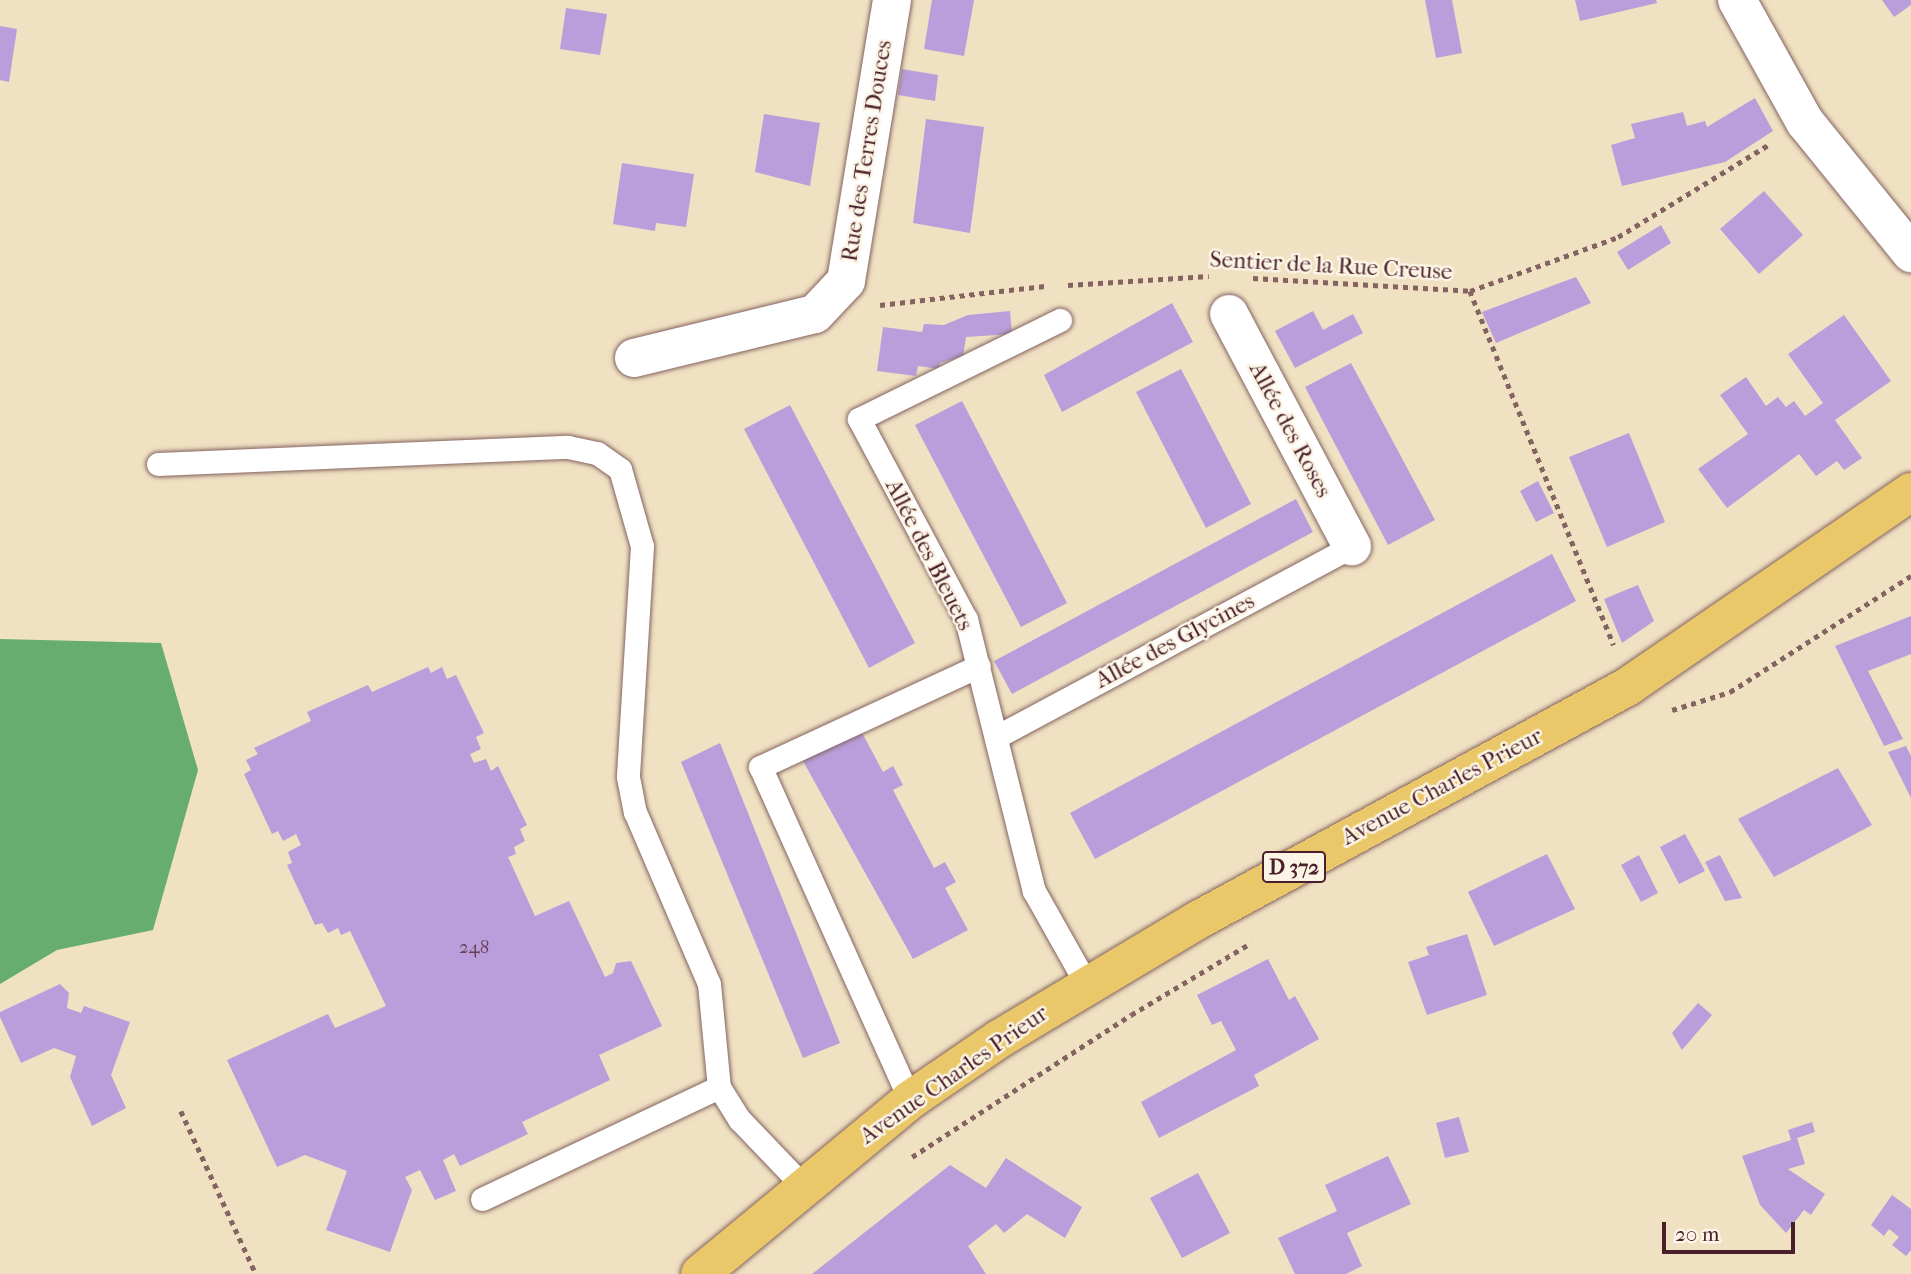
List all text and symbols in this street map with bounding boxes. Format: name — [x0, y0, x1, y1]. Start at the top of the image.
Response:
street label: Rue des Terres Douces — [836, 38, 898, 264]
street label: Sentier de la Rue Creuse — [1209, 246, 1453, 286]
street label: Allée des Roses — [1243, 358, 1337, 502]
street label: Allée des Bleuets — [879, 475, 979, 635]
street label: Allée des Glycines — [1091, 587, 1259, 695]
street label: Avenue Charles Prieur — [1337, 722, 1547, 852]
road number: D 372 — [1261, 850, 1327, 884]
house number: 248 — [459, 937, 489, 959]
street label: Avenue Charles Prieur — [855, 1000, 1053, 1150]
scale bar — [1666, 1208, 1799, 1252]
text: 20 m — [1675, 1222, 1719, 1246]

